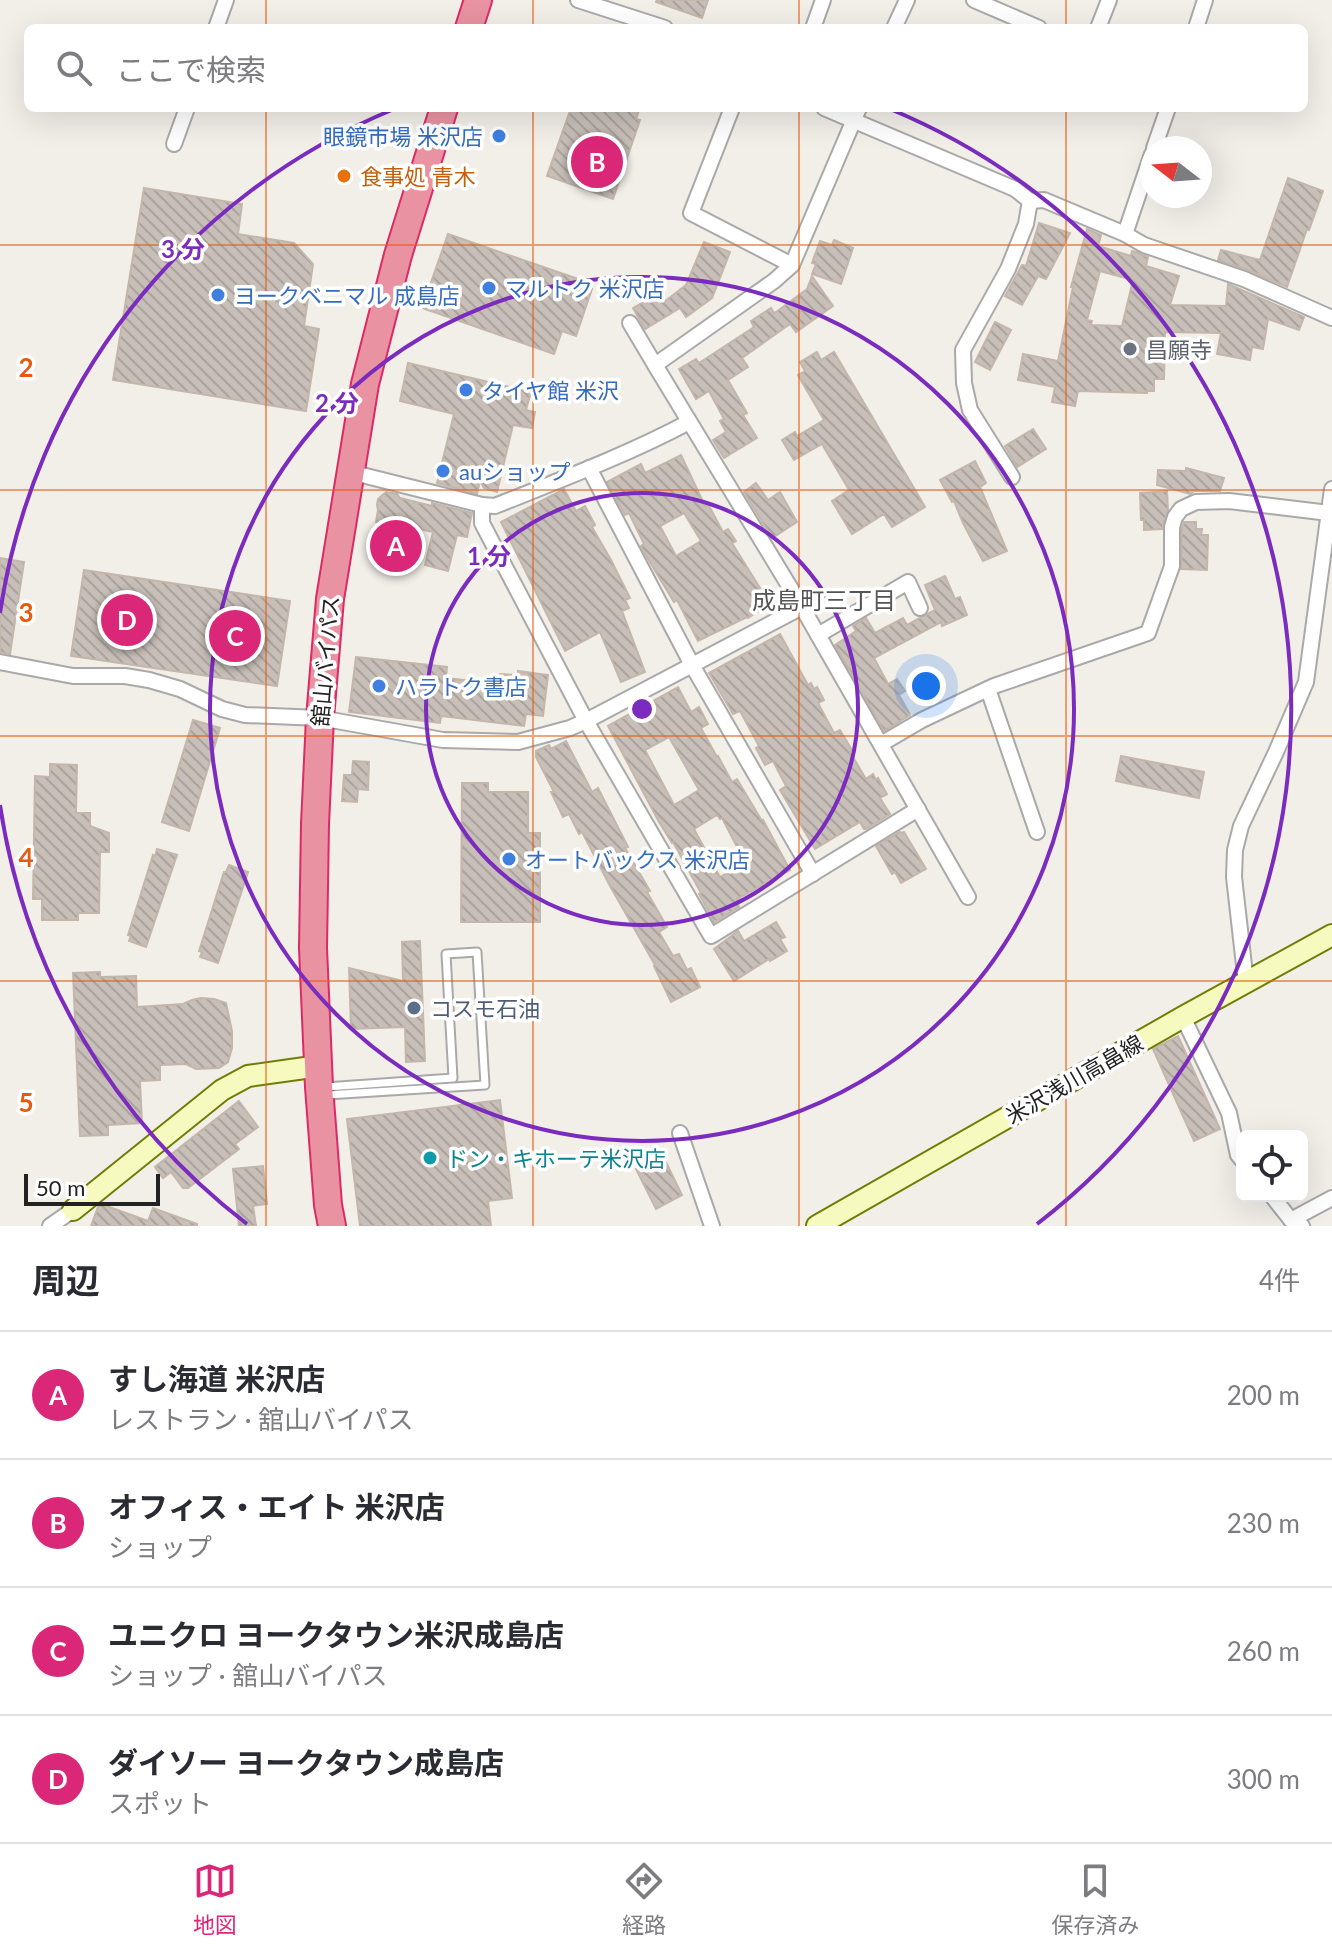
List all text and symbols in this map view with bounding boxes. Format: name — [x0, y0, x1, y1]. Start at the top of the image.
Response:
search box — [24, 24, 1308, 112]
icon: search — [52, 46, 96, 90]
text: ここで検索 — [116, 51, 266, 87]
place label: 眼鏡市場 米沢店 — [323, 123, 483, 150]
marker: 眼鏡市場 米沢店 — [490, 127, 508, 145]
pin: B — [571, 132, 623, 192]
north arrow — [1140, 136, 1212, 208]
place label: 食事処 青木 — [360, 163, 476, 190]
marker: 食事処 青木 — [335, 167, 353, 185]
text: 3 分 — [161, 234, 205, 263]
place label: マルトク 米沢店 — [505, 275, 665, 302]
marker: マルトク 米沢店 — [480, 279, 498, 297]
place label: ヨークベニマル 成島店 — [234, 282, 460, 309]
marker: ヨークベニマル 成島店 — [209, 286, 227, 304]
place label: 昌願寺 — [1146, 336, 1212, 363]
marker: 昌願寺 — [1121, 340, 1139, 358]
text: 2 — [18, 351, 34, 383]
place label: タイヤ館 米沢 — [482, 377, 619, 404]
marker: タイヤ館 米沢 — [457, 381, 475, 399]
text: 2 分 — [315, 388, 359, 417]
place label: auショップ — [459, 458, 570, 485]
marker: auショップ — [434, 462, 452, 480]
pin: A — [370, 516, 422, 576]
text: 1 分 — [467, 541, 511, 570]
district label: 成島町三丁目 — [752, 585, 896, 614]
pin: D — [101, 590, 153, 650]
street label: 舘山バイパス — [306, 594, 344, 728]
text: 3 — [18, 596, 34, 628]
pin: C — [209, 606, 261, 666]
your location — [906, 666, 946, 706]
place label: ハラトク書店 — [395, 673, 527, 700]
marker: ハラトク書店 — [370, 677, 388, 695]
centre of rings — [628, 695, 656, 723]
text: 4 — [18, 841, 34, 873]
place label: オートバックス 米沢店 — [525, 846, 750, 873]
marker: オートバックス 米沢店 — [500, 850, 518, 868]
place label: コスモ石油 — [430, 995, 540, 1022]
marker: コスモ石油 — [405, 999, 423, 1017]
street label: 米沢浅川高畠線 — [1001, 1029, 1147, 1129]
text: 5 — [18, 1086, 34, 1118]
map controls — [1236, 1130, 1308, 1202]
button: locate — [1236, 1130, 1308, 1202]
place label: ドン・キホーテ米沢店 — [446, 1145, 666, 1172]
marker: ドン・キホーテ米沢店 — [421, 1149, 439, 1167]
scale bar — [24, 1170, 160, 1206]
text: 50 m — [36, 1174, 85, 1201]
text: 周辺 — [32, 1259, 100, 1300]
text: 4件 — [1259, 1264, 1300, 1296]
text: すし海道 米沢店 — [108, 1360, 325, 1396]
text: A — [49, 1379, 67, 1411]
text: 200 m — [1227, 1379, 1300, 1411]
text: レストラン · 舘山バイパス — [108, 1403, 414, 1435]
text: オフィス・エイト 米沢店 — [108, 1488, 445, 1524]
text: B — [49, 1507, 67, 1539]
text: 230 m — [1227, 1507, 1300, 1539]
text: ショップ — [108, 1531, 212, 1563]
text: ユニクロ ヨークタウン米沢成島店 — [108, 1616, 564, 1652]
text: C — [49, 1635, 67, 1667]
text: 260 m — [1227, 1635, 1300, 1667]
text: ショップ · 舘山バイパス — [108, 1659, 388, 1691]
text: ダイソー ヨークタウン成島店 — [108, 1744, 504, 1780]
text: D — [48, 1763, 68, 1795]
text: 300 m — [1227, 1763, 1300, 1795]
text: スポット — [108, 1787, 212, 1819]
tab: 地図 — [193, 1859, 237, 1939]
tab: 経路 — [622, 1859, 666, 1939]
tab: 保存済み — [1051, 1859, 1139, 1939]

